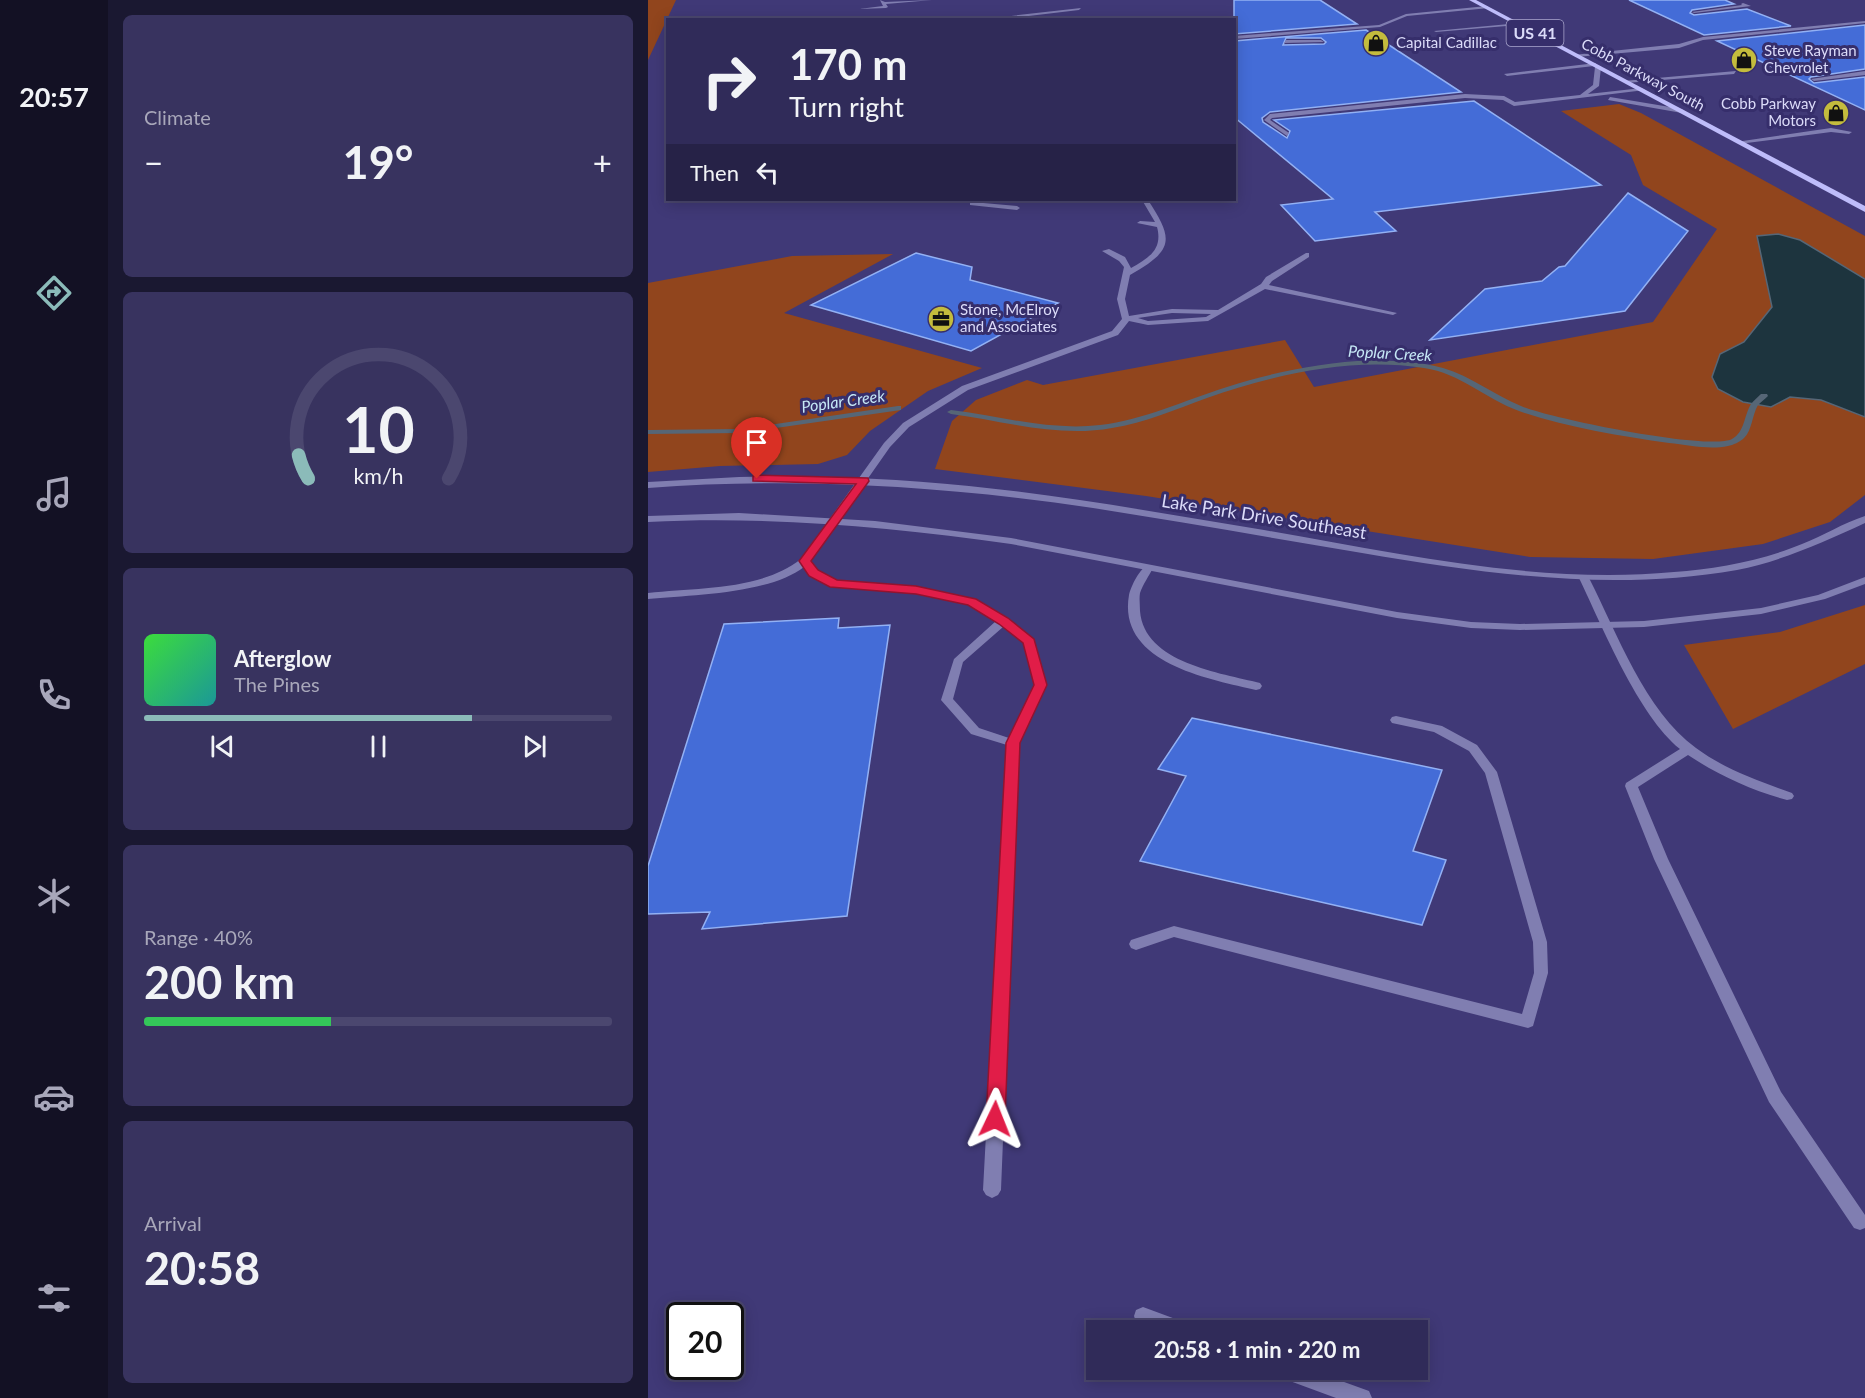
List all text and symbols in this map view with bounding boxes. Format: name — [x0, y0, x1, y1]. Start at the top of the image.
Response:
road number: US 41 — [1506, 20, 1564, 46]
shop icon: Capital Cadillac — [1361, 28, 1391, 58]
place label: Capital Cadillac — [1396, 33, 1497, 51]
street label: Cobb Parkway South — [1579, 34, 1708, 114]
text: 170 m — [789, 39, 907, 89]
place label: Steve Rayman Chevrolet — [1764, 41, 1857, 76]
icon: right — [690, 42, 768, 120]
shop icon: Steve Rayman Chevrolet — [1729, 45, 1759, 75]
text: 20:57 — [19, 80, 89, 113]
text: Turn right — [789, 90, 904, 123]
place label: Cobb Parkway Motors — [1721, 94, 1816, 129]
shop icon: Cobb Parkway Motors — [1821, 98, 1851, 128]
text: Climate — [144, 105, 211, 129]
text: 19° — [343, 135, 413, 189]
text: − — [144, 142, 163, 182]
text: + — [593, 142, 612, 182]
icon: left — [751, 156, 784, 189]
text: Then — [690, 159, 739, 186]
icon: directions — [33, 272, 75, 314]
place label: Stone, McElroy and Associates — [960, 300, 1060, 335]
office icon: Stone, McElroy and Associates — [926, 304, 956, 334]
water label: Poplar Creek — [1348, 341, 1433, 364]
water label: Poplar Creek — [800, 385, 886, 416]
text: 10 — [342, 392, 414, 467]
pin — [731, 417, 782, 479]
icon: arrive — [740, 426, 773, 459]
text: km/h — [353, 464, 403, 490]
icon: music — [33, 473, 75, 515]
street label: Lake Park Drive Southeast — [1160, 489, 1369, 543]
text: Afterglow — [234, 645, 331, 672]
text: The Pines — [234, 672, 320, 696]
icon: phone — [33, 674, 75, 716]
icon: previous — [206, 730, 239, 763]
icon: pause — [362, 730, 395, 763]
icon: next — [518, 730, 551, 763]
icon: climate — [33, 875, 75, 917]
text: Range · 40% — [144, 925, 253, 949]
text: 200 km — [144, 955, 295, 1009]
icon: car — [33, 1076, 75, 1118]
position arrow — [963, 1087, 1027, 1151]
text: Arrival — [144, 1211, 202, 1235]
text: 20:58 — [144, 1241, 260, 1295]
icon: filters — [33, 1277, 75, 1319]
speed limit sign: 20 — [666, 1302, 744, 1380]
text: 20:58 · 1 min · 220 m — [1154, 1336, 1360, 1363]

